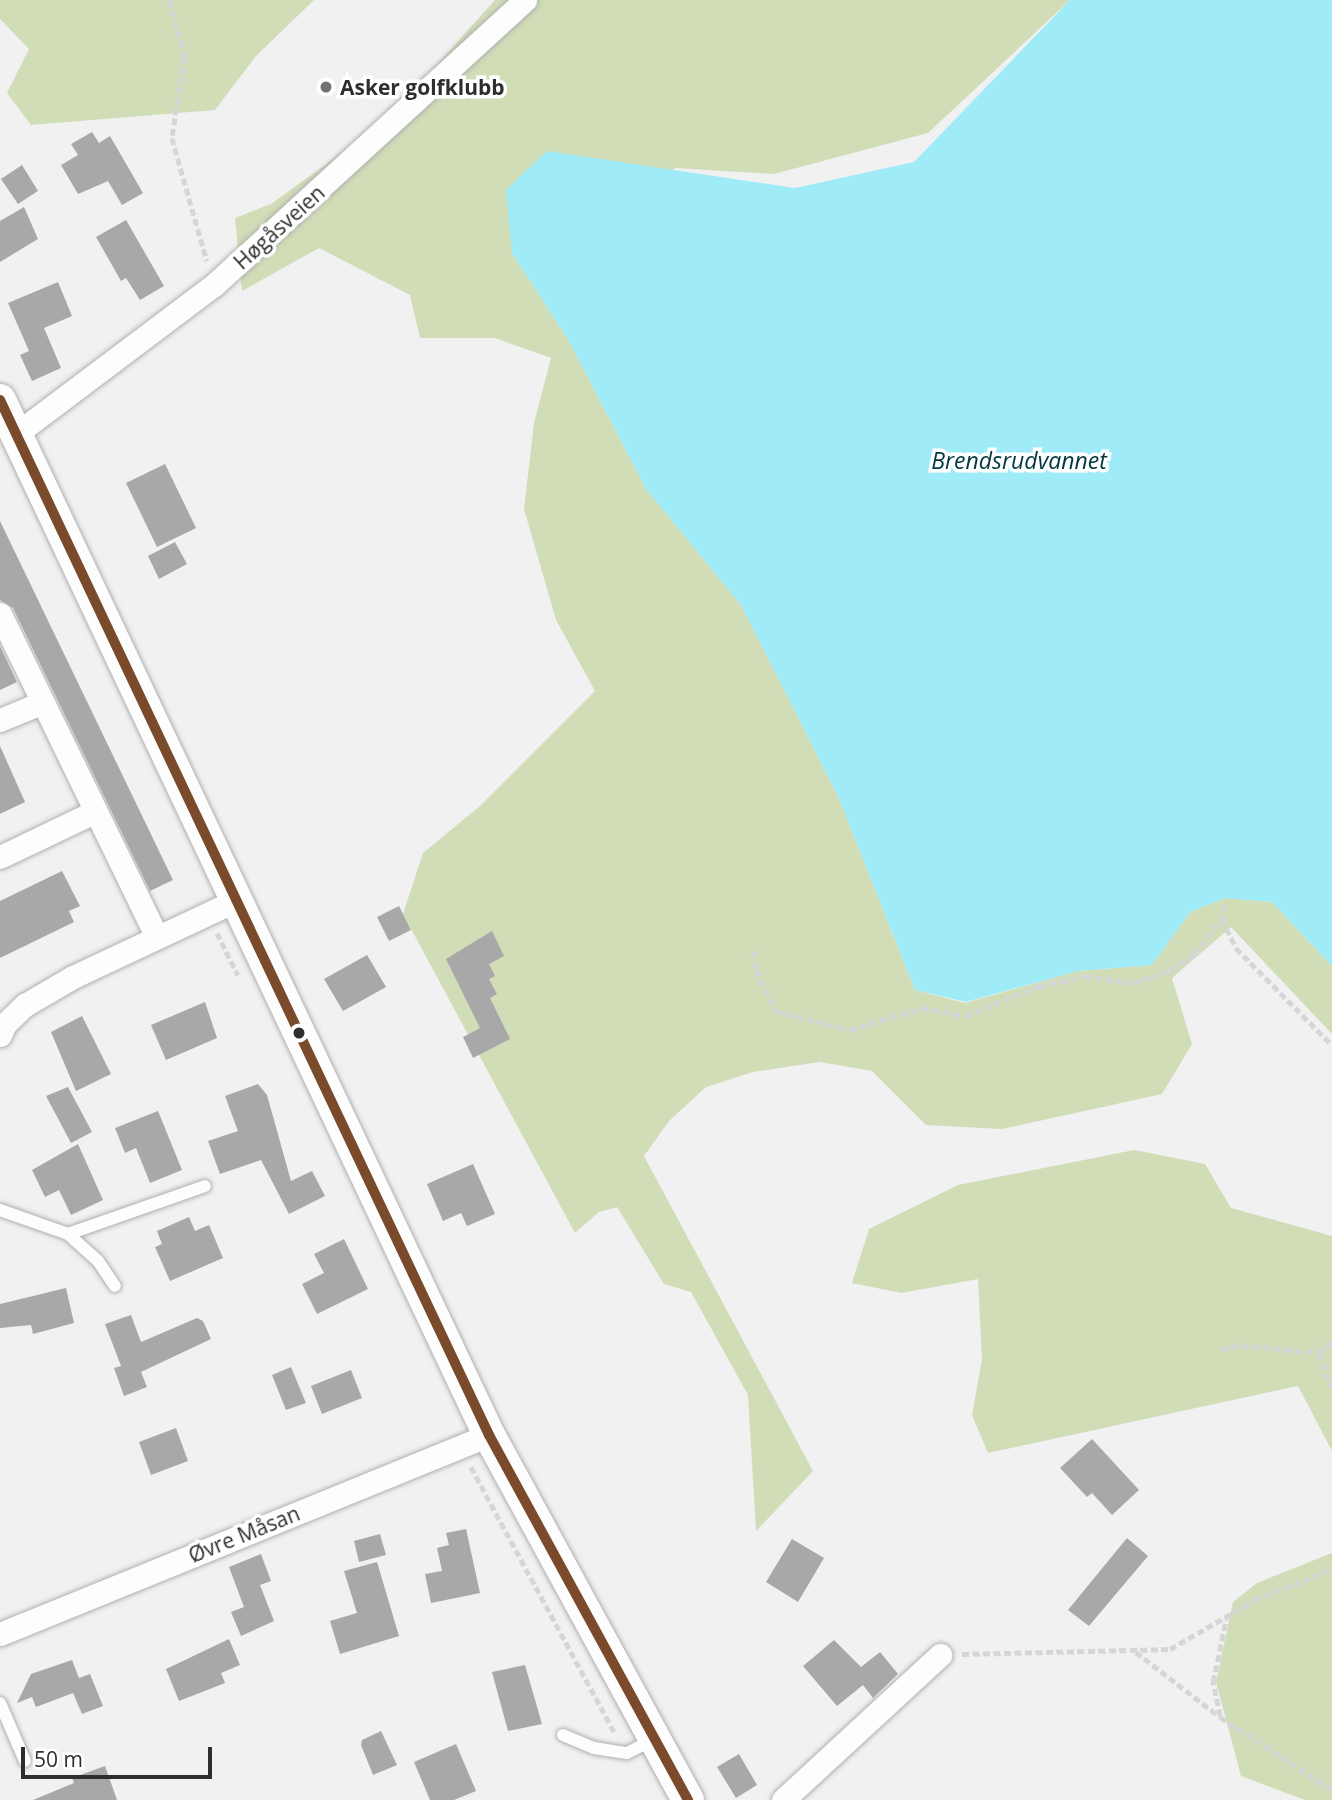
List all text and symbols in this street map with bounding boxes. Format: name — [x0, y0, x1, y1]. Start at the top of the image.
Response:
place label: Asker golfklubb — [340, 74, 505, 100]
marker: Asker golfklubb — [318, 79, 334, 95]
street label: Høgåsveien — [228, 180, 330, 274]
water label: Brendsrudvannet — [931, 446, 1107, 474]
unlabelled marker — [292, 1026, 306, 1040]
street label: Øvre Måsan — [185, 1500, 303, 1568]
scale bar — [24, 1734, 215, 1778]
text: 50 m — [34, 1745, 83, 1773]

